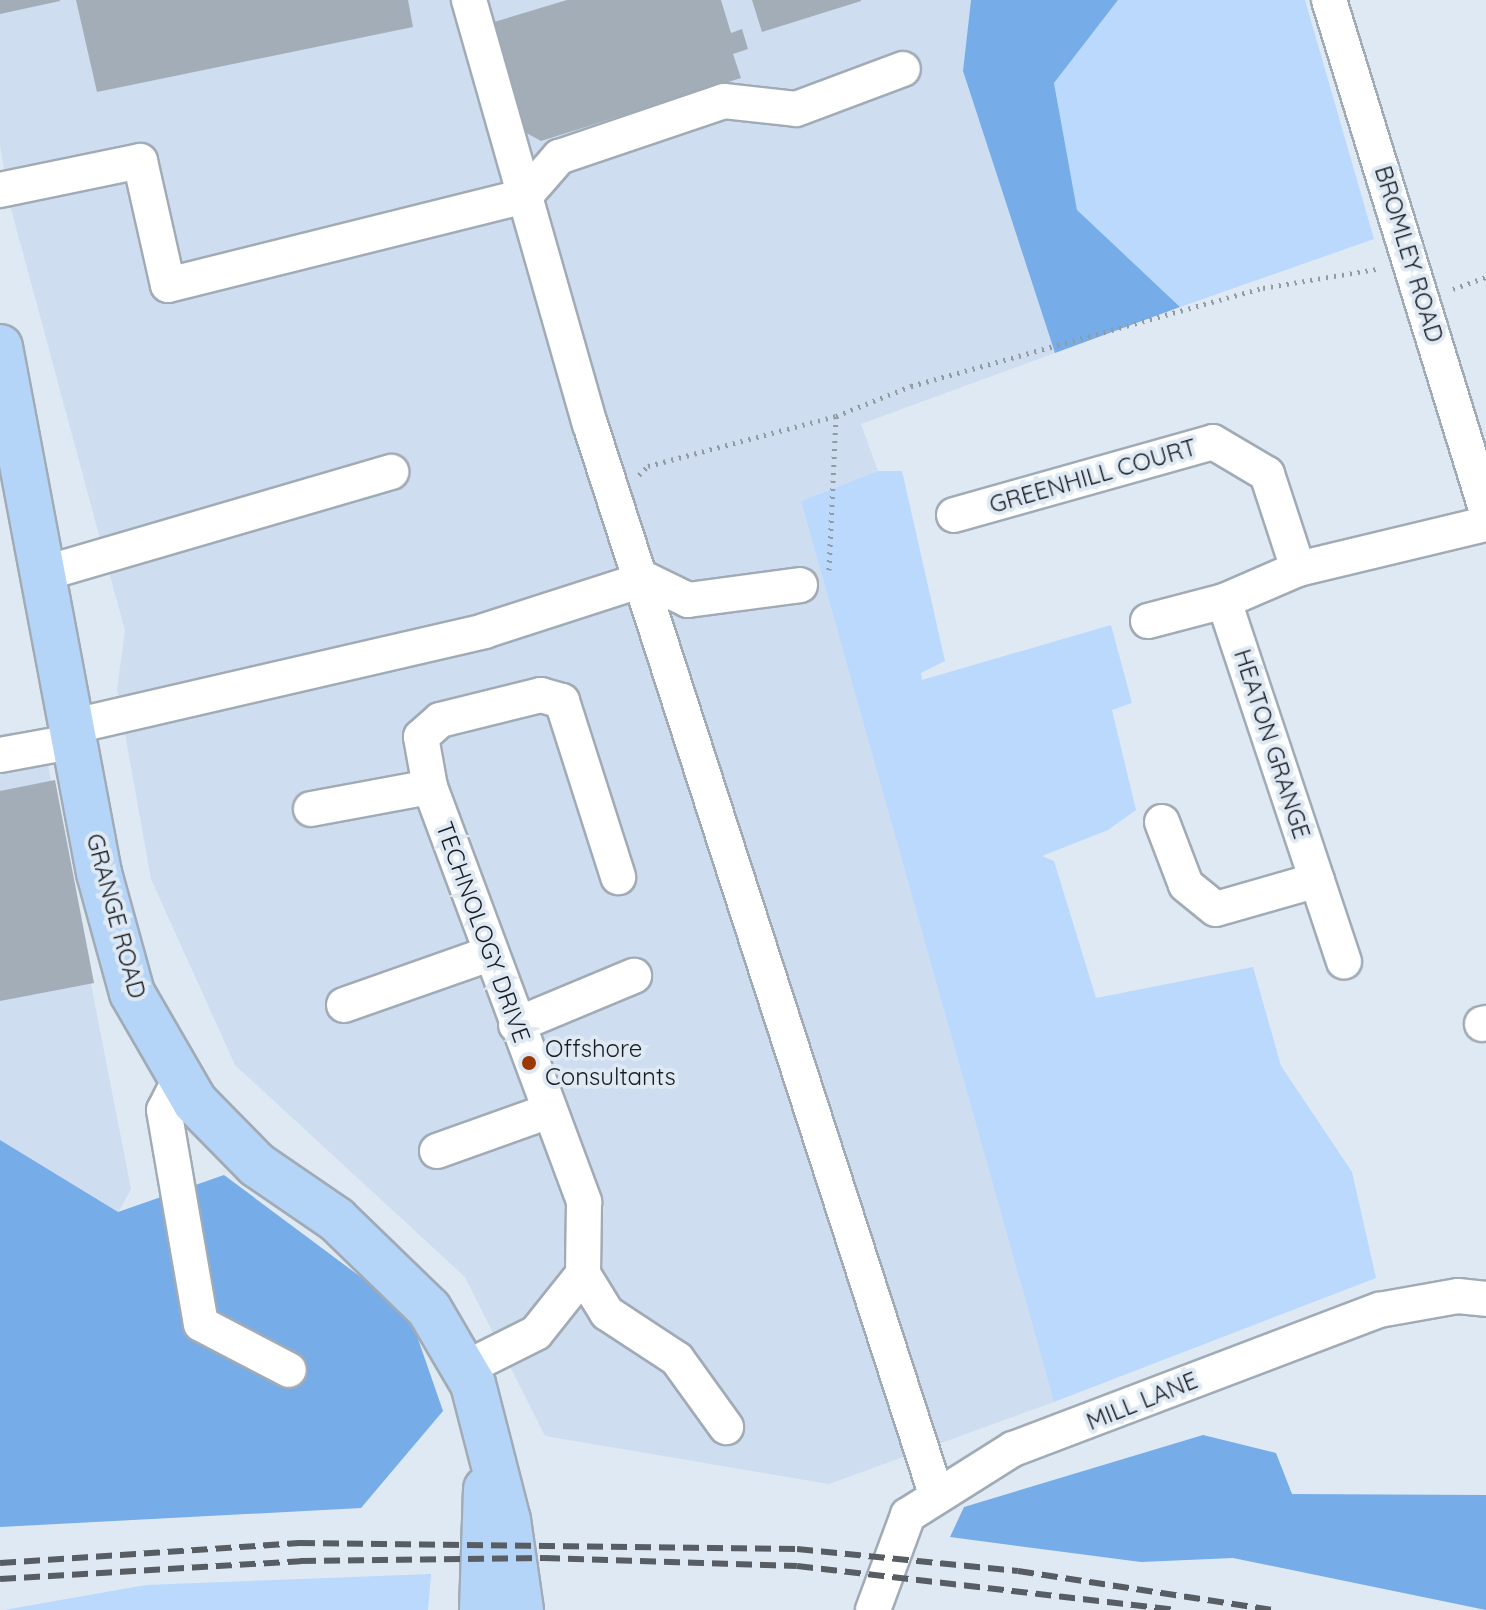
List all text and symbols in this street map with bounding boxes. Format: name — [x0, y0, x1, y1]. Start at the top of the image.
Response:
street label: BROMLEY ROAD — [1368, 162, 1450, 346]
street label: GREENHILL COURT — [986, 433, 1200, 519]
street label: HEATON GRANGE — [1228, 646, 1316, 842]
street label: TECHNOLOGY DRIVE — [430, 818, 536, 1046]
street label: GRANGE ROAD — [80, 830, 152, 1002]
place label: Offshore Consultants — [545, 1035, 676, 1091]
marker: Offshore Consultants — [520, 1054, 538, 1072]
street label: MILL LANE — [1082, 1366, 1202, 1436]

